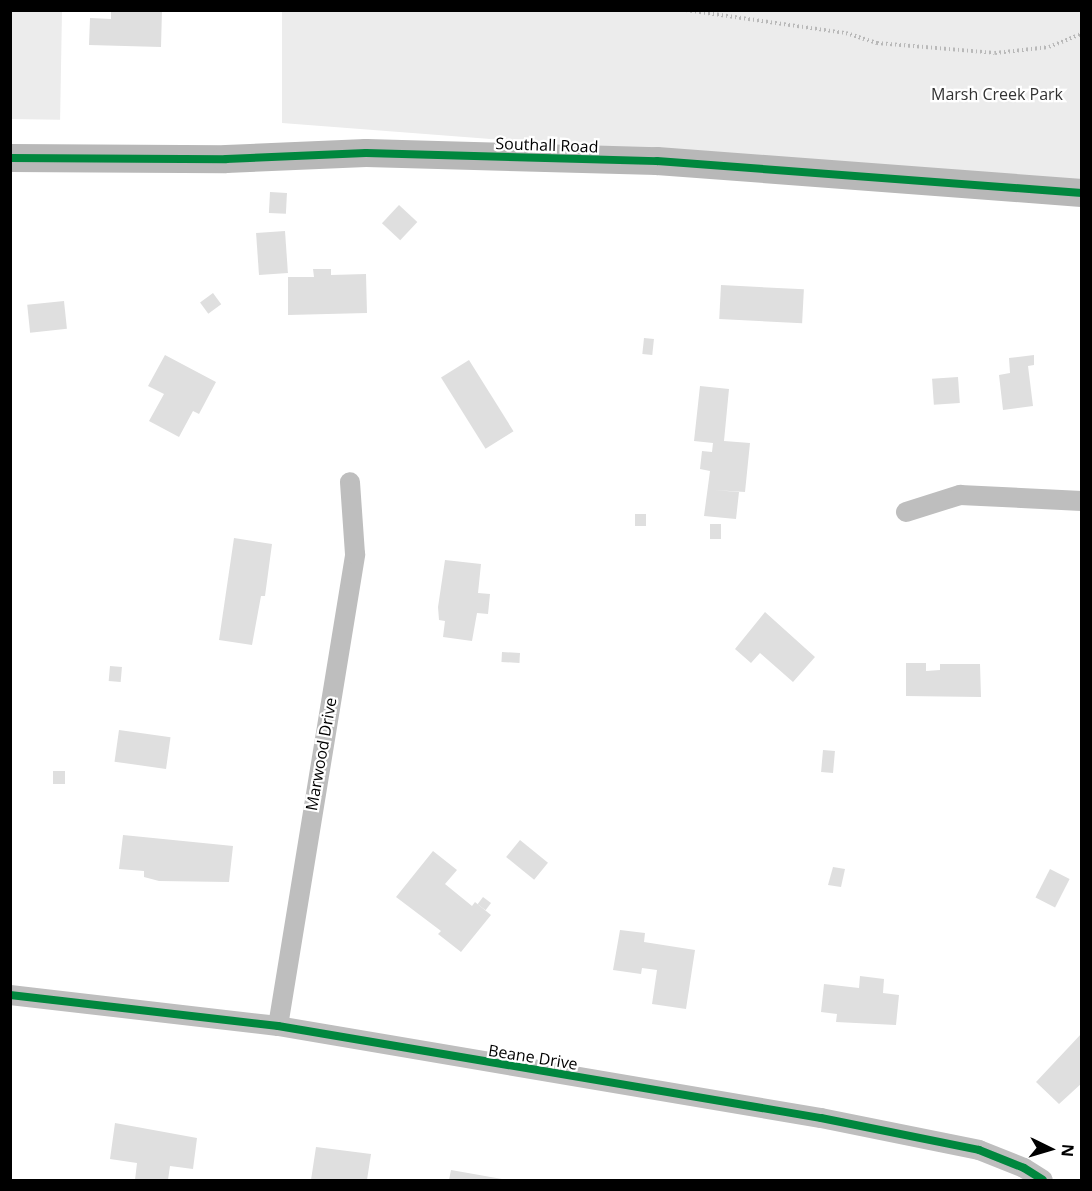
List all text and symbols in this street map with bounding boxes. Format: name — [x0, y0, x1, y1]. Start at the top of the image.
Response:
park label: Marsh Creek Park — [931, 84, 1063, 104]
street label: Southall Road — [495, 134, 599, 156]
street label: Marwood Drive — [302, 696, 340, 812]
street label: Beane Drive — [487, 1040, 579, 1074]
north arrow — [1020, 1119, 1080, 1179]
text: N — [1056, 1143, 1079, 1158]

